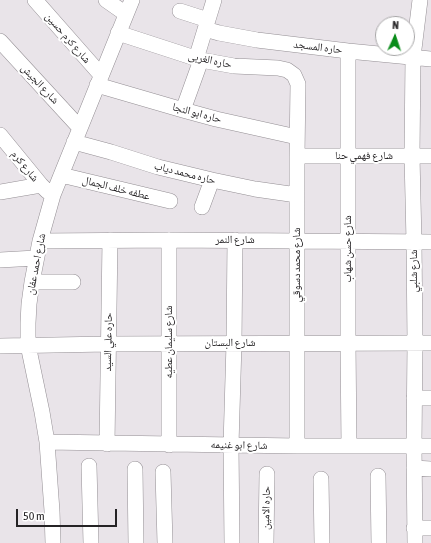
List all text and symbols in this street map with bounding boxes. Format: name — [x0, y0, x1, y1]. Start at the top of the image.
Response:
street label: شارع كرم حسين — [42, 10, 94, 66]
north arrow — [375, 16, 415, 56]
text: N — [392, 19, 399, 31]
street label: حاره المسجد — [293, 37, 343, 57]
street label: حاره الغربى — [187, 49, 233, 71]
street label: شارع الجيش — [18, 61, 62, 107]
street label: حاره ابو النجا — [171, 100, 223, 126]
street label: شارع كرم — [8, 148, 42, 184]
street label: شارع فهمي حنا — [335, 149, 393, 163]
street label: حاره محمد دياب — [153, 159, 217, 187]
street label: عطفه خلف الجمال — [81, 173, 151, 203]
street label: شارع حسن شهاب — [341, 215, 355, 283]
street label: شارع محمد دسوقي — [290, 227, 304, 303]
street label: شارع احمد عفان — [24, 232, 48, 296]
street label: شارع النمر — [215, 233, 255, 247]
street label: شارع شلبي — [407, 249, 421, 293]
street label: شارع سليمان عطيه — [162, 306, 176, 378]
street label: حاره علي السيد — [101, 313, 115, 371]
street label: شارع البستان — [204, 336, 256, 350]
street label: شارع ابو غنيمه — [210, 438, 268, 452]
street label: حاره الامين — [259, 486, 273, 530]
scale bar — [18, 501, 119, 527]
text: 50 m — [23, 509, 45, 523]

